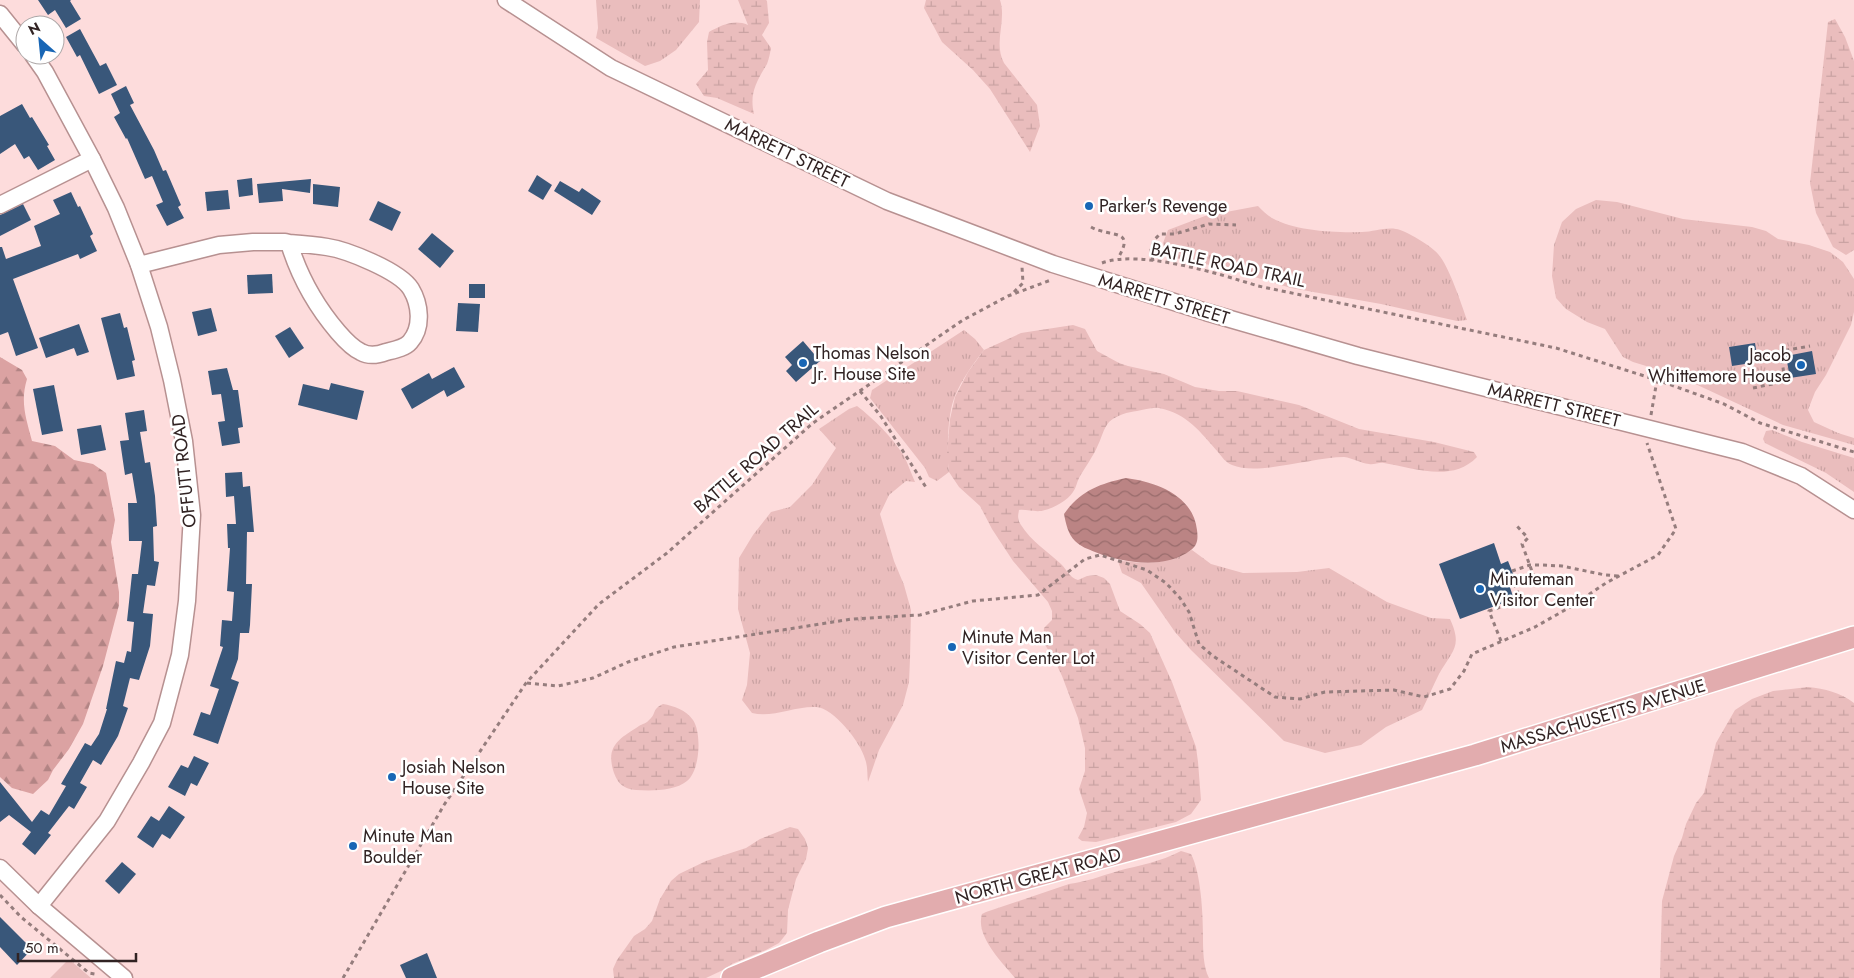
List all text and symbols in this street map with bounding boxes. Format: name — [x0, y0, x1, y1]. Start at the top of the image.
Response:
north arrow — [15, 15, 65, 65]
text: N — [25, 17, 44, 40]
street label: MARRETT STREET — [720, 112, 854, 195]
place label: Parker's Revenge — [1099, 193, 1227, 219]
marker: Parker's Revenge — [1083, 200, 1095, 212]
street label: BATTLE ROAD TRAIL — [1148, 236, 1308, 294]
street label: MARRETT STREET — [1095, 267, 1233, 331]
place label: Thomas Nelson Jr. House Site — [811, 340, 930, 387]
place label: Jacob Whittemore House — [1648, 342, 1791, 389]
marker: Thomas Nelson Jr. House Site — [797, 357, 809, 369]
marker: Jacob Whittemore House — [1795, 359, 1807, 371]
street label: MARRETT STREET — [1485, 376, 1624, 434]
street label: BATTLE ROAD TRAIL — [688, 397, 824, 519]
street label: OFFUTT ROAD — [165, 413, 203, 529]
place label: Minuteman Visitor Center — [1490, 566, 1596, 613]
marker: Minuteman Visitor Center — [1474, 583, 1486, 595]
place label: Minute Man Visitor Center Lot — [962, 624, 1095, 671]
marker: Minute Man Visitor Center Lot — [946, 641, 958, 653]
street label: MASSACHUSETTS AVENUE — [1497, 672, 1709, 760]
place label: Josiah Nelson House Site — [400, 754, 505, 801]
marker: Josiah Nelson House Site — [386, 771, 398, 783]
place label: Minute Man Boulder — [363, 823, 453, 870]
marker: Minute Man Boulder — [347, 840, 359, 852]
street label: NORTH GREAT ROAD — [952, 841, 1124, 911]
scale bar — [18, 930, 135, 962]
text: 50 m — [25, 937, 59, 959]

